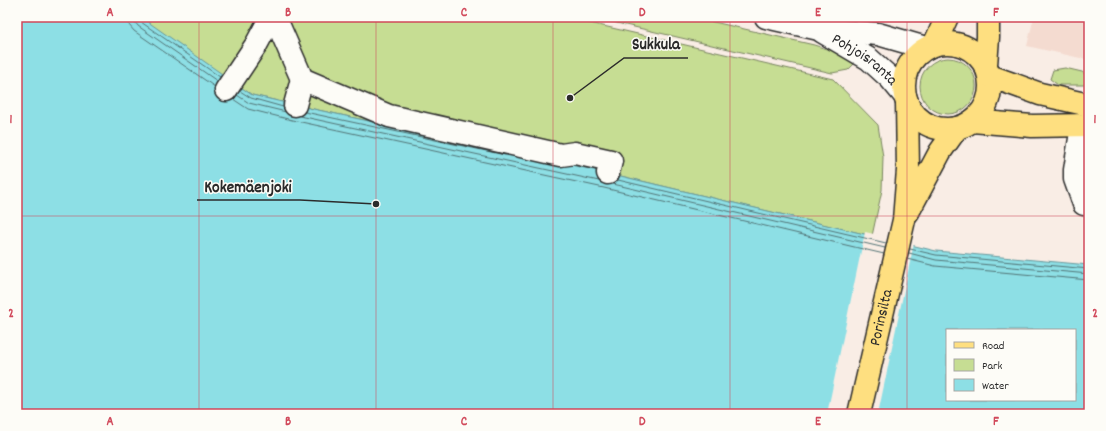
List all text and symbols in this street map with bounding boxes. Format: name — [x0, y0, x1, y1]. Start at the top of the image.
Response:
text: A — [106, 4, 114, 23]
text: B — [285, 4, 291, 23]
text: C — [461, 4, 468, 23]
text: D — [639, 4, 646, 23]
text: E — [815, 4, 822, 23]
text: F — [993, 4, 999, 23]
street label: Pohjoisranta — [827, 28, 904, 91]
callout: Sukkula — [624, 29, 688, 58]
text: Sukkula — [632, 34, 681, 58]
text: 1 — [10, 111, 13, 130]
text: 1 — [1094, 111, 1097, 130]
callout: Kokemäenjoki — [197, 171, 300, 200]
text: Kokemäenjoki — [204, 177, 293, 201]
street label: Porinsilta — [864, 286, 899, 348]
text: 2 — [8, 305, 14, 324]
text: 2 — [1092, 305, 1098, 324]
legend — [946, 329, 1076, 401]
text: Road — [982, 338, 1004, 355]
text: Park — [982, 358, 1003, 375]
text: Water — [982, 378, 1009, 395]
text: A — [106, 413, 114, 431]
text: B — [285, 413, 291, 431]
text: C — [461, 413, 468, 431]
text: D — [639, 413, 646, 431]
text: E — [815, 413, 822, 431]
text: F — [993, 413, 999, 431]

